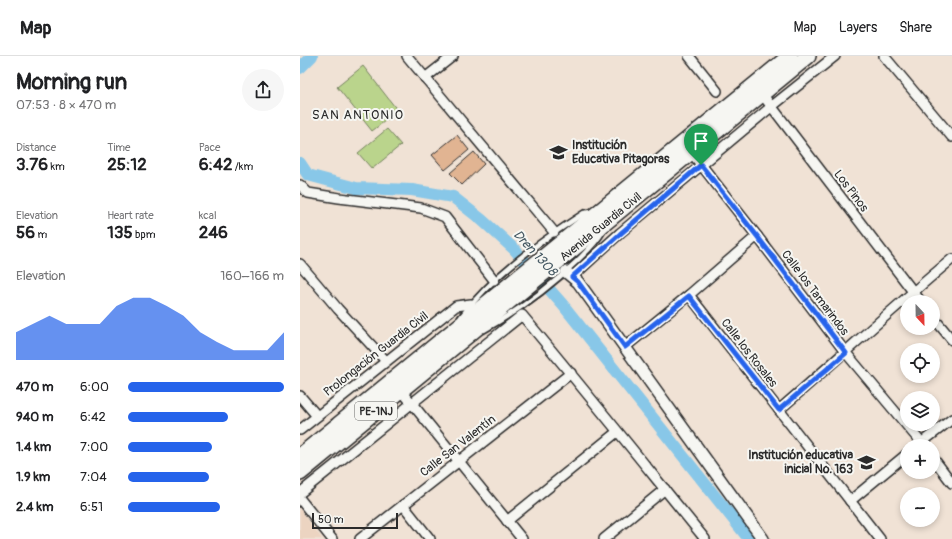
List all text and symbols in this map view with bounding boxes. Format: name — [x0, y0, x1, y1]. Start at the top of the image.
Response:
text: Map — [20, 16, 51, 40]
text: Map — [794, 19, 817, 36]
text: Layers — [839, 19, 877, 36]
text: Share — [899, 19, 932, 36]
text: Morning run — [16, 68, 127, 96]
button: share — [242, 69, 284, 111]
text: 07:53 · 8 × 470 m — [16, 97, 116, 113]
district label: SAN ANTONIO — [312, 107, 404, 123]
pin — [684, 124, 718, 165]
icon: arrive — [690, 130, 712, 152]
place label: Institución Educativa Pitagoras — [572, 138, 670, 167]
text: Distance — [16, 141, 56, 154]
text: Time — [107, 141, 130, 154]
text: Pace — [199, 141, 220, 154]
school or university icon: Institución Educativa Pitagoras — [549, 142, 569, 162]
text: 3.76 — [16, 154, 48, 175]
text: 25:12 — [107, 154, 147, 175]
text: 6:42 — [199, 154, 232, 175]
text: km — [48, 160, 65, 173]
text: /km — [232, 160, 253, 173]
street label: Los Pinos — [830, 167, 872, 215]
street label: Avenida Guardia Civil — [557, 189, 645, 265]
text: Elevation — [16, 209, 58, 222]
text: Heart rate — [107, 209, 154, 222]
text: kcal — [199, 209, 217, 222]
text: 56 — [16, 222, 35, 243]
text: 135 — [107, 222, 133, 243]
text: 246 — [199, 222, 228, 243]
water label: Dren 1308 — [510, 227, 561, 280]
text: m — [35, 228, 47, 241]
text: bpm — [133, 228, 155, 241]
street label: Calle los Tamarindos — [778, 247, 852, 339]
text: Elevation — [16, 268, 66, 284]
text: 160–166 m — [220, 268, 284, 284]
north arrow — [900, 295, 940, 335]
map controls — [900, 295, 940, 527]
street label: Prolongación Guardia Civil — [321, 308, 431, 400]
street label: Calle los Rosales — [718, 316, 781, 391]
button: locate — [900, 343, 940, 383]
text: 470 m — [16, 379, 54, 395]
text: 6:00 — [80, 379, 109, 395]
button: layers — [900, 391, 940, 431]
road number: PE-1NJ — [355, 402, 397, 420]
text: 940 m — [16, 409, 53, 425]
text: 6:42 — [80, 409, 106, 425]
street label: Calle San Valentín — [417, 412, 499, 480]
text: 1.4 km — [16, 439, 51, 455]
text: 7:00 — [80, 439, 108, 455]
button: + — [900, 439, 940, 479]
place label: Institución educativa inicial No. 163 — [748, 448, 853, 477]
school or university icon: Institución educativa inicial No. 163 — [856, 452, 876, 472]
text: 1.9 km — [16, 469, 50, 485]
text: 7:04 — [80, 469, 107, 485]
button: − — [900, 487, 940, 527]
text: 2.4 km — [16, 499, 53, 515]
text: 6:51 — [80, 499, 103, 515]
scale bar — [312, 511, 398, 530]
text: 50 m — [318, 513, 344, 526]

